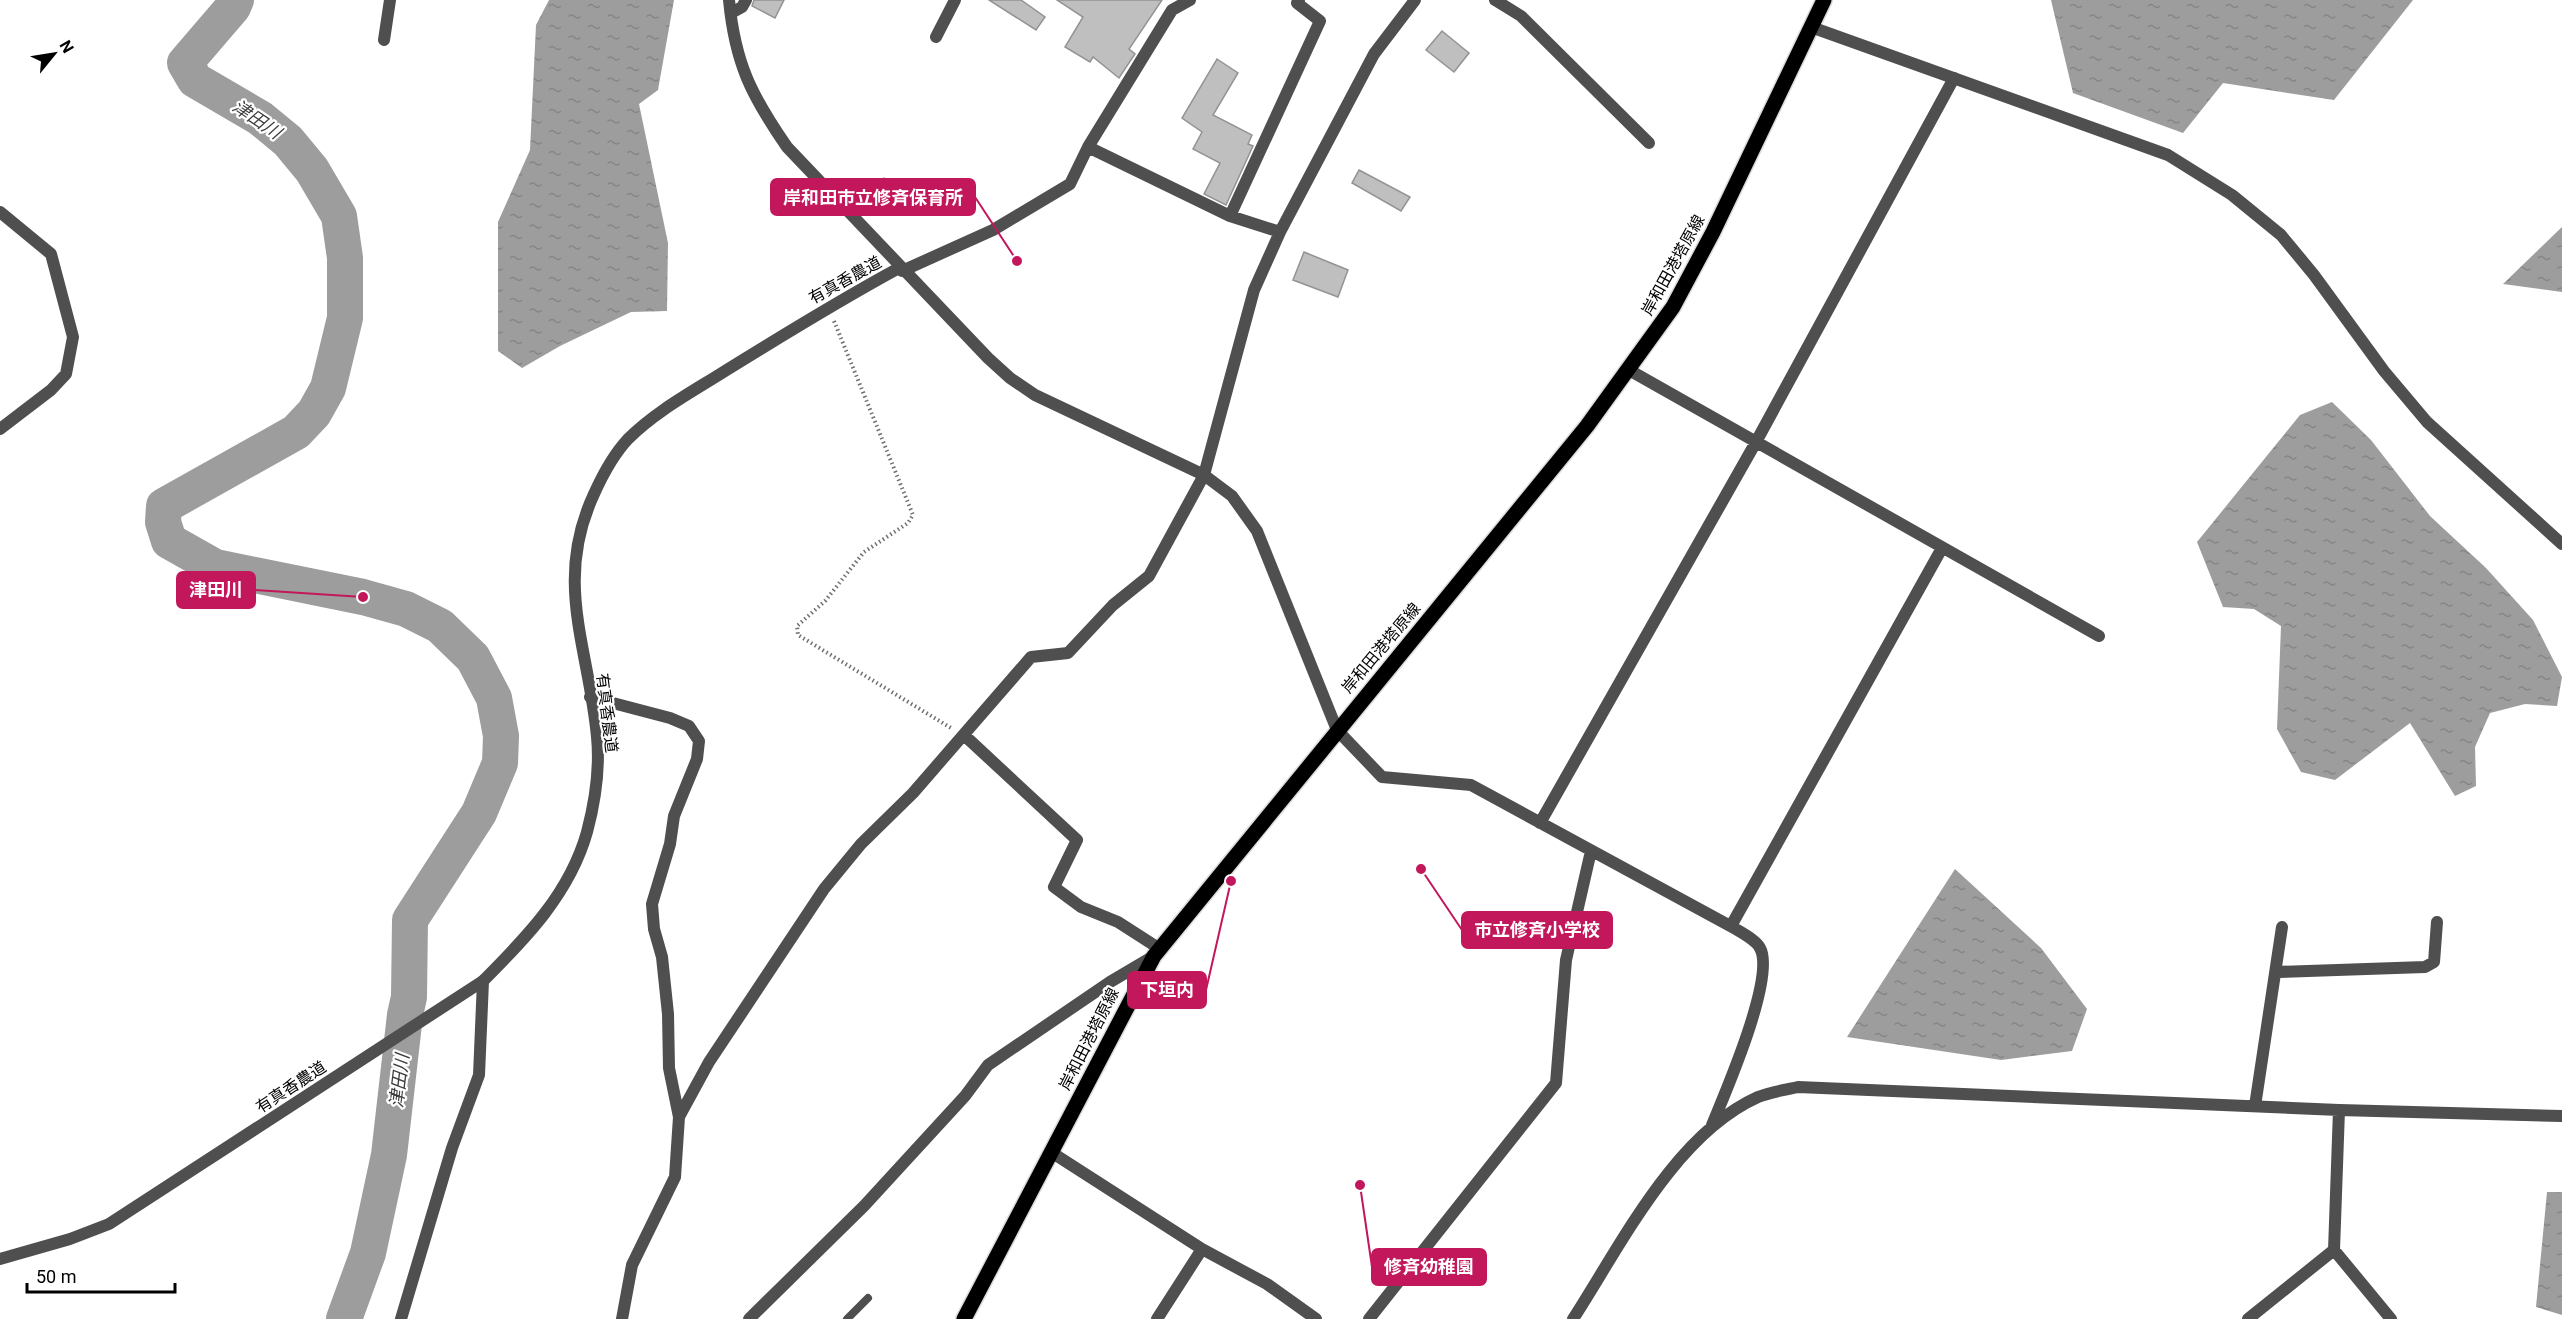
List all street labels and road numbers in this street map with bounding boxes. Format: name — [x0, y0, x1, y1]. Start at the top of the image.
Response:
street label: 岸和田港塔原線 — [1638, 211, 1708, 319]
street label: 有真香農道 — [805, 252, 885, 308]
street label: 岸和田港塔原線 — [1338, 599, 1424, 697]
street label: 有真香農道 — [593, 672, 621, 754]
street label: 岸和田港塔原線 — [1055, 985, 1123, 1093]
street label: 有真香農道 — [252, 1057, 330, 1117]

